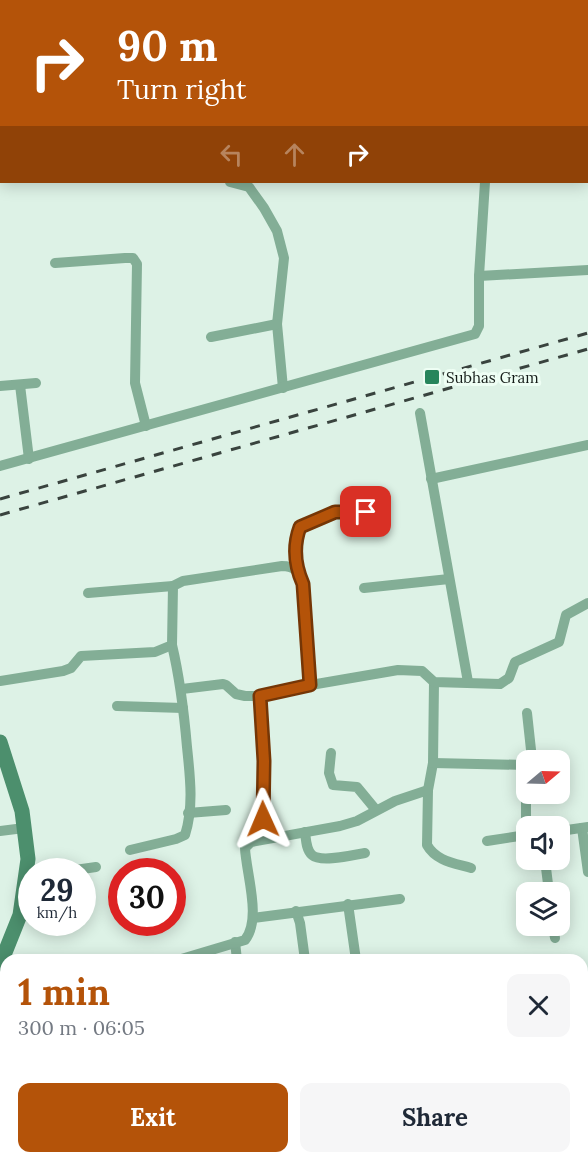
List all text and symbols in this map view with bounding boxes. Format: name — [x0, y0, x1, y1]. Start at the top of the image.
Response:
text: 90 m — [117, 19, 218, 73]
icon: right — [18, 24, 96, 102]
text: Turn right — [117, 72, 246, 106]
icon: left — [215, 138, 248, 171]
icon: ahead — [278, 138, 311, 171]
icon: right — [341, 138, 374, 171]
marker: Subhas Gram — [423, 368, 441, 386]
place label: Subhas Gram — [446, 368, 539, 387]
pin — [340, 486, 391, 537]
icon: arrive — [349, 495, 382, 528]
north arrow — [516, 750, 570, 804]
map controls — [516, 750, 570, 936]
position arrow — [231, 787, 295, 851]
button: sound — [516, 816, 570, 870]
speed limit sign: 30 — [108, 858, 186, 936]
text: 29 — [40, 871, 74, 909]
button: layers — [516, 882, 570, 936]
text: km/h — [37, 903, 77, 922]
text: 1 min — [18, 969, 110, 1015]
button: close — [507, 974, 570, 1037]
text: 300 m · 06:05 — [18, 1015, 145, 1040]
button: Exit — [18, 1083, 288, 1152]
button: Share — [300, 1083, 570, 1152]

